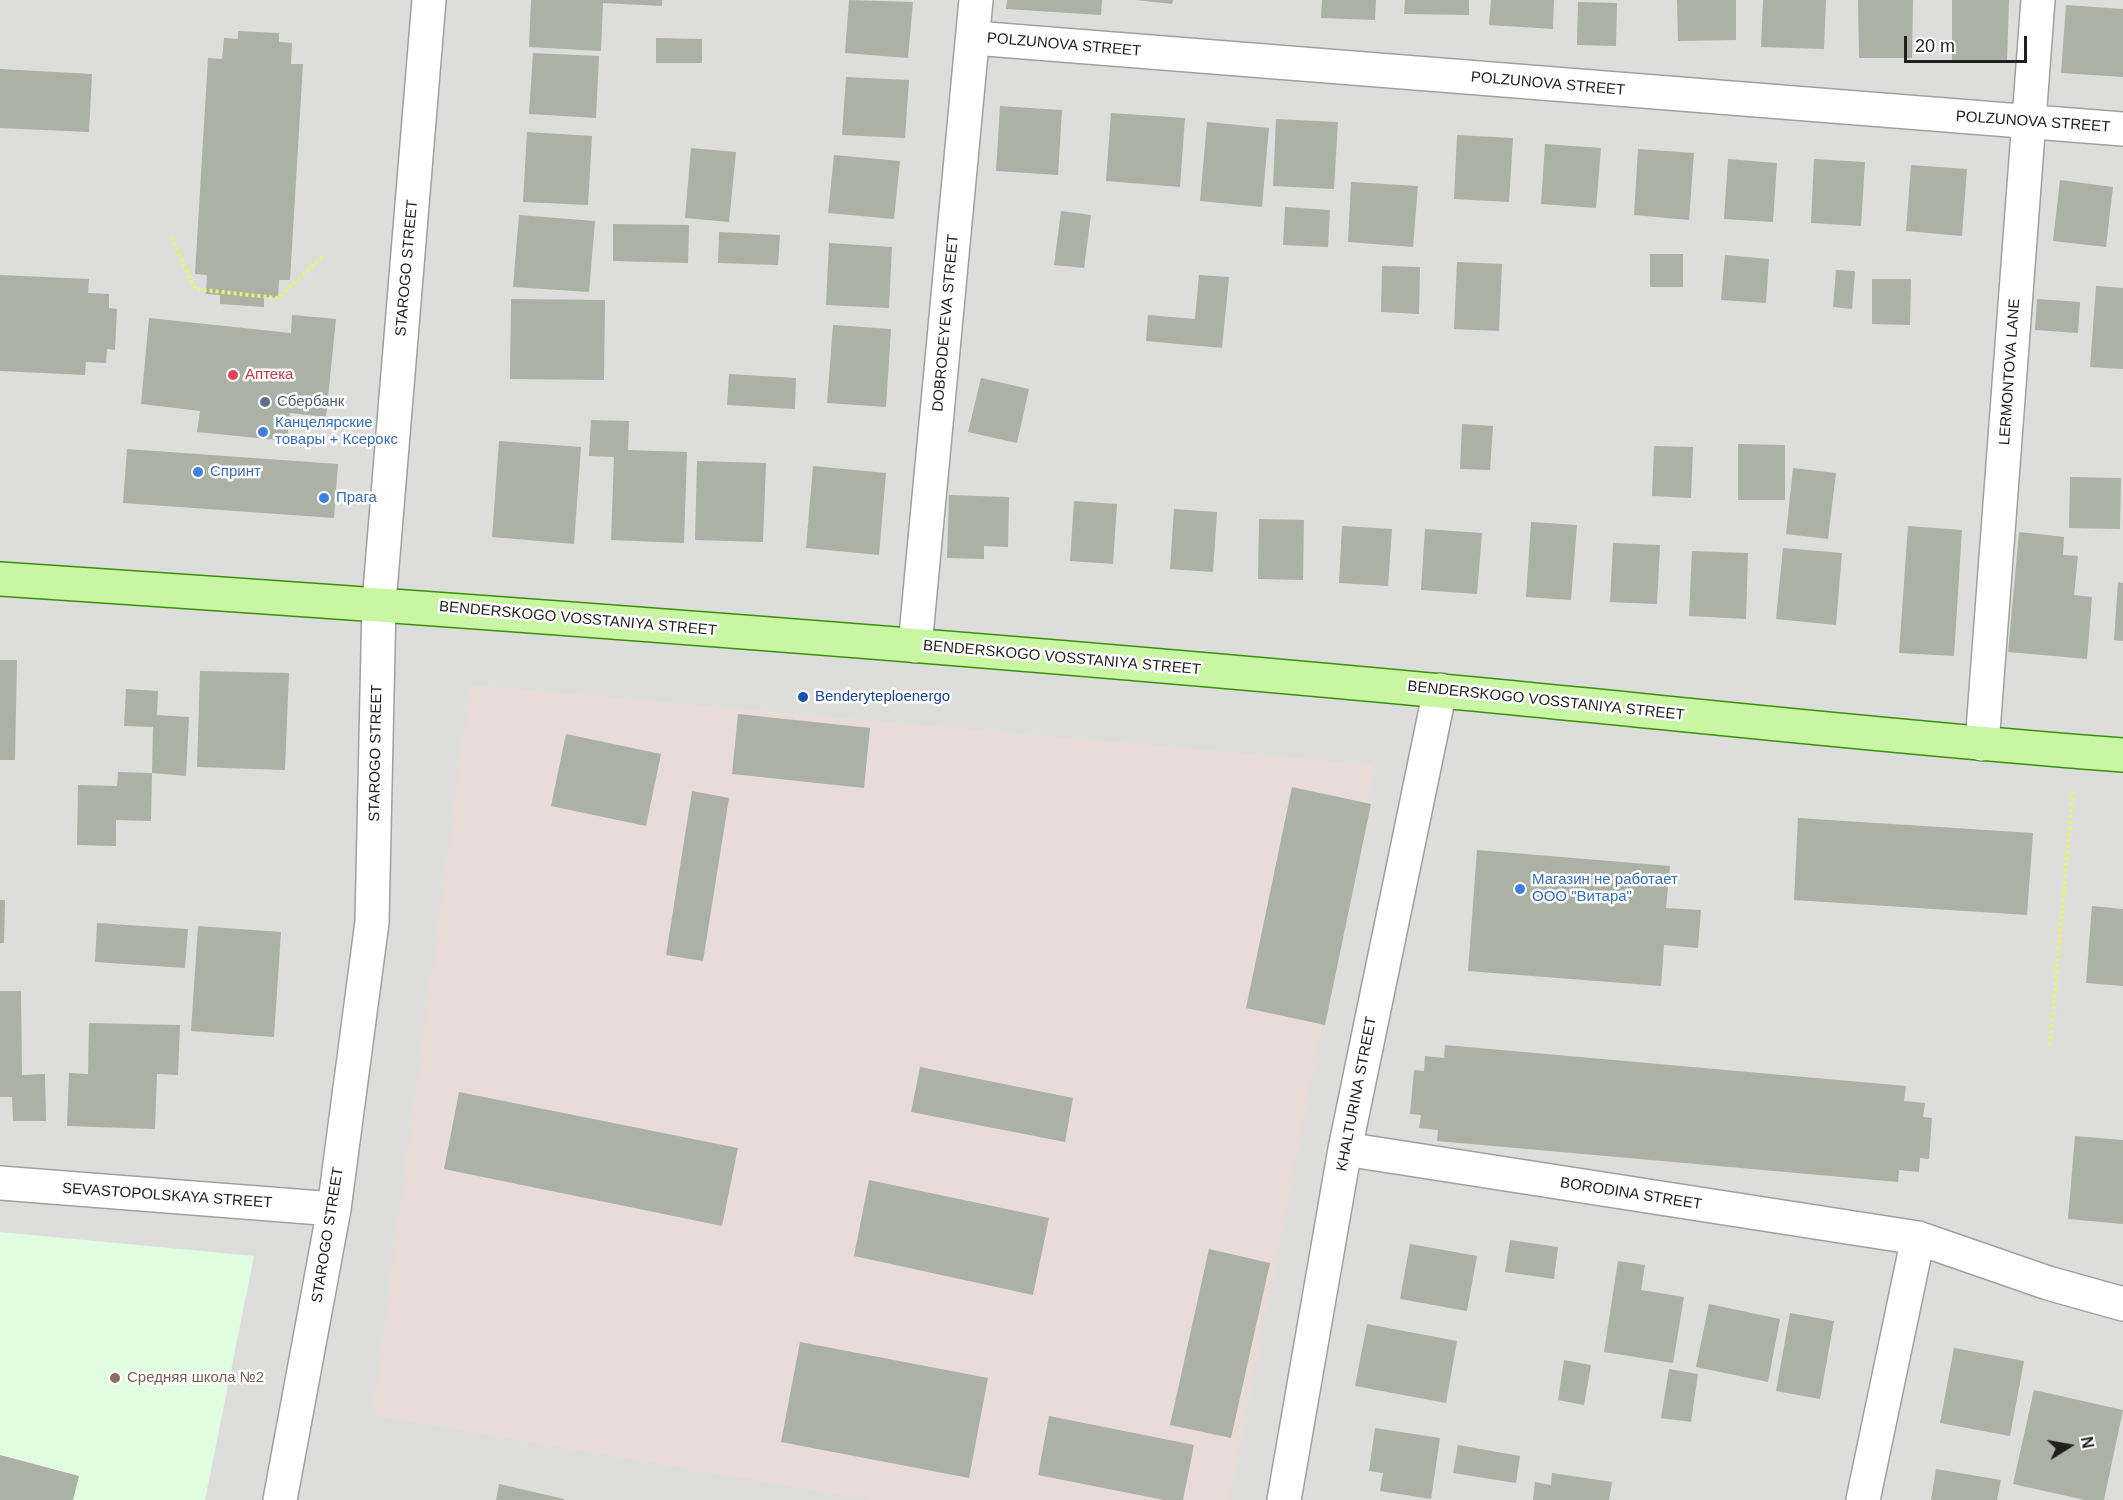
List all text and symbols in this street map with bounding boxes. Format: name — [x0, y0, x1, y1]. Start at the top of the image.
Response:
scale bar — [1907, 24, 2030, 62]
street label: POLZUNOVA STREET — [986, 29, 1142, 61]
text: 20 m — [1915, 36, 1955, 56]
street label: POLZUNOVA STREET — [1470, 68, 1626, 100]
street label: POLZUNOVA STREET — [1955, 108, 2111, 136]
street label: STAROGO STREET — [392, 199, 422, 337]
street label: DOBRODEYEVA STREET — [929, 234, 963, 412]
street label: LERMONTOVA LANE — [1996, 298, 2024, 446]
place label: Аптека — [245, 366, 293, 384]
marker: Аптека — [226, 368, 240, 382]
place label: Сбербанк — [277, 393, 344, 411]
marker: Сбербанк — [258, 395, 272, 409]
place label: Канцелярские товары + Ксерокс — [275, 414, 398, 449]
marker: Канцелярские товары + Ксерокс — [256, 425, 270, 439]
place label: Спринт — [210, 463, 261, 481]
marker: Спринт — [191, 465, 205, 479]
place label: Прага — [336, 489, 377, 507]
marker: Прага — [317, 491, 331, 505]
street label: BENDERSKOGO VOSSTANIYA STREET — [438, 598, 718, 640]
street label: BENDERSKOGO VOSSTANIYA STREET — [922, 637, 1202, 679]
street label: BENDERSKOGO VOSSTANIYA STREET — [1406, 677, 1686, 725]
street label: STAROGO STREET — [366, 684, 386, 822]
place label: Benderyteploenergo — [815, 688, 950, 706]
marker: Benderyteploenergo — [796, 690, 810, 704]
place label: Магазин не работает ООО "Витара" — [1532, 871, 1678, 906]
marker: Магазин не работает ООО "Витара" — [1513, 882, 1527, 896]
street label: KHALTURINA STREET — [1333, 1015, 1381, 1173]
street label: STAROGO STREET — [308, 1166, 348, 1304]
street label: BORODINA STREET — [1559, 1174, 1703, 1214]
street label: SEVASTOPOLSKAYA STREET — [61, 1180, 273, 1212]
place label: Средняя школа №2 — [127, 1369, 264, 1387]
marker: Средняя школа №2 — [108, 1371, 122, 1385]
north arrow — [2039, 1416, 2099, 1476]
text: N — [2078, 1435, 2097, 1450]

